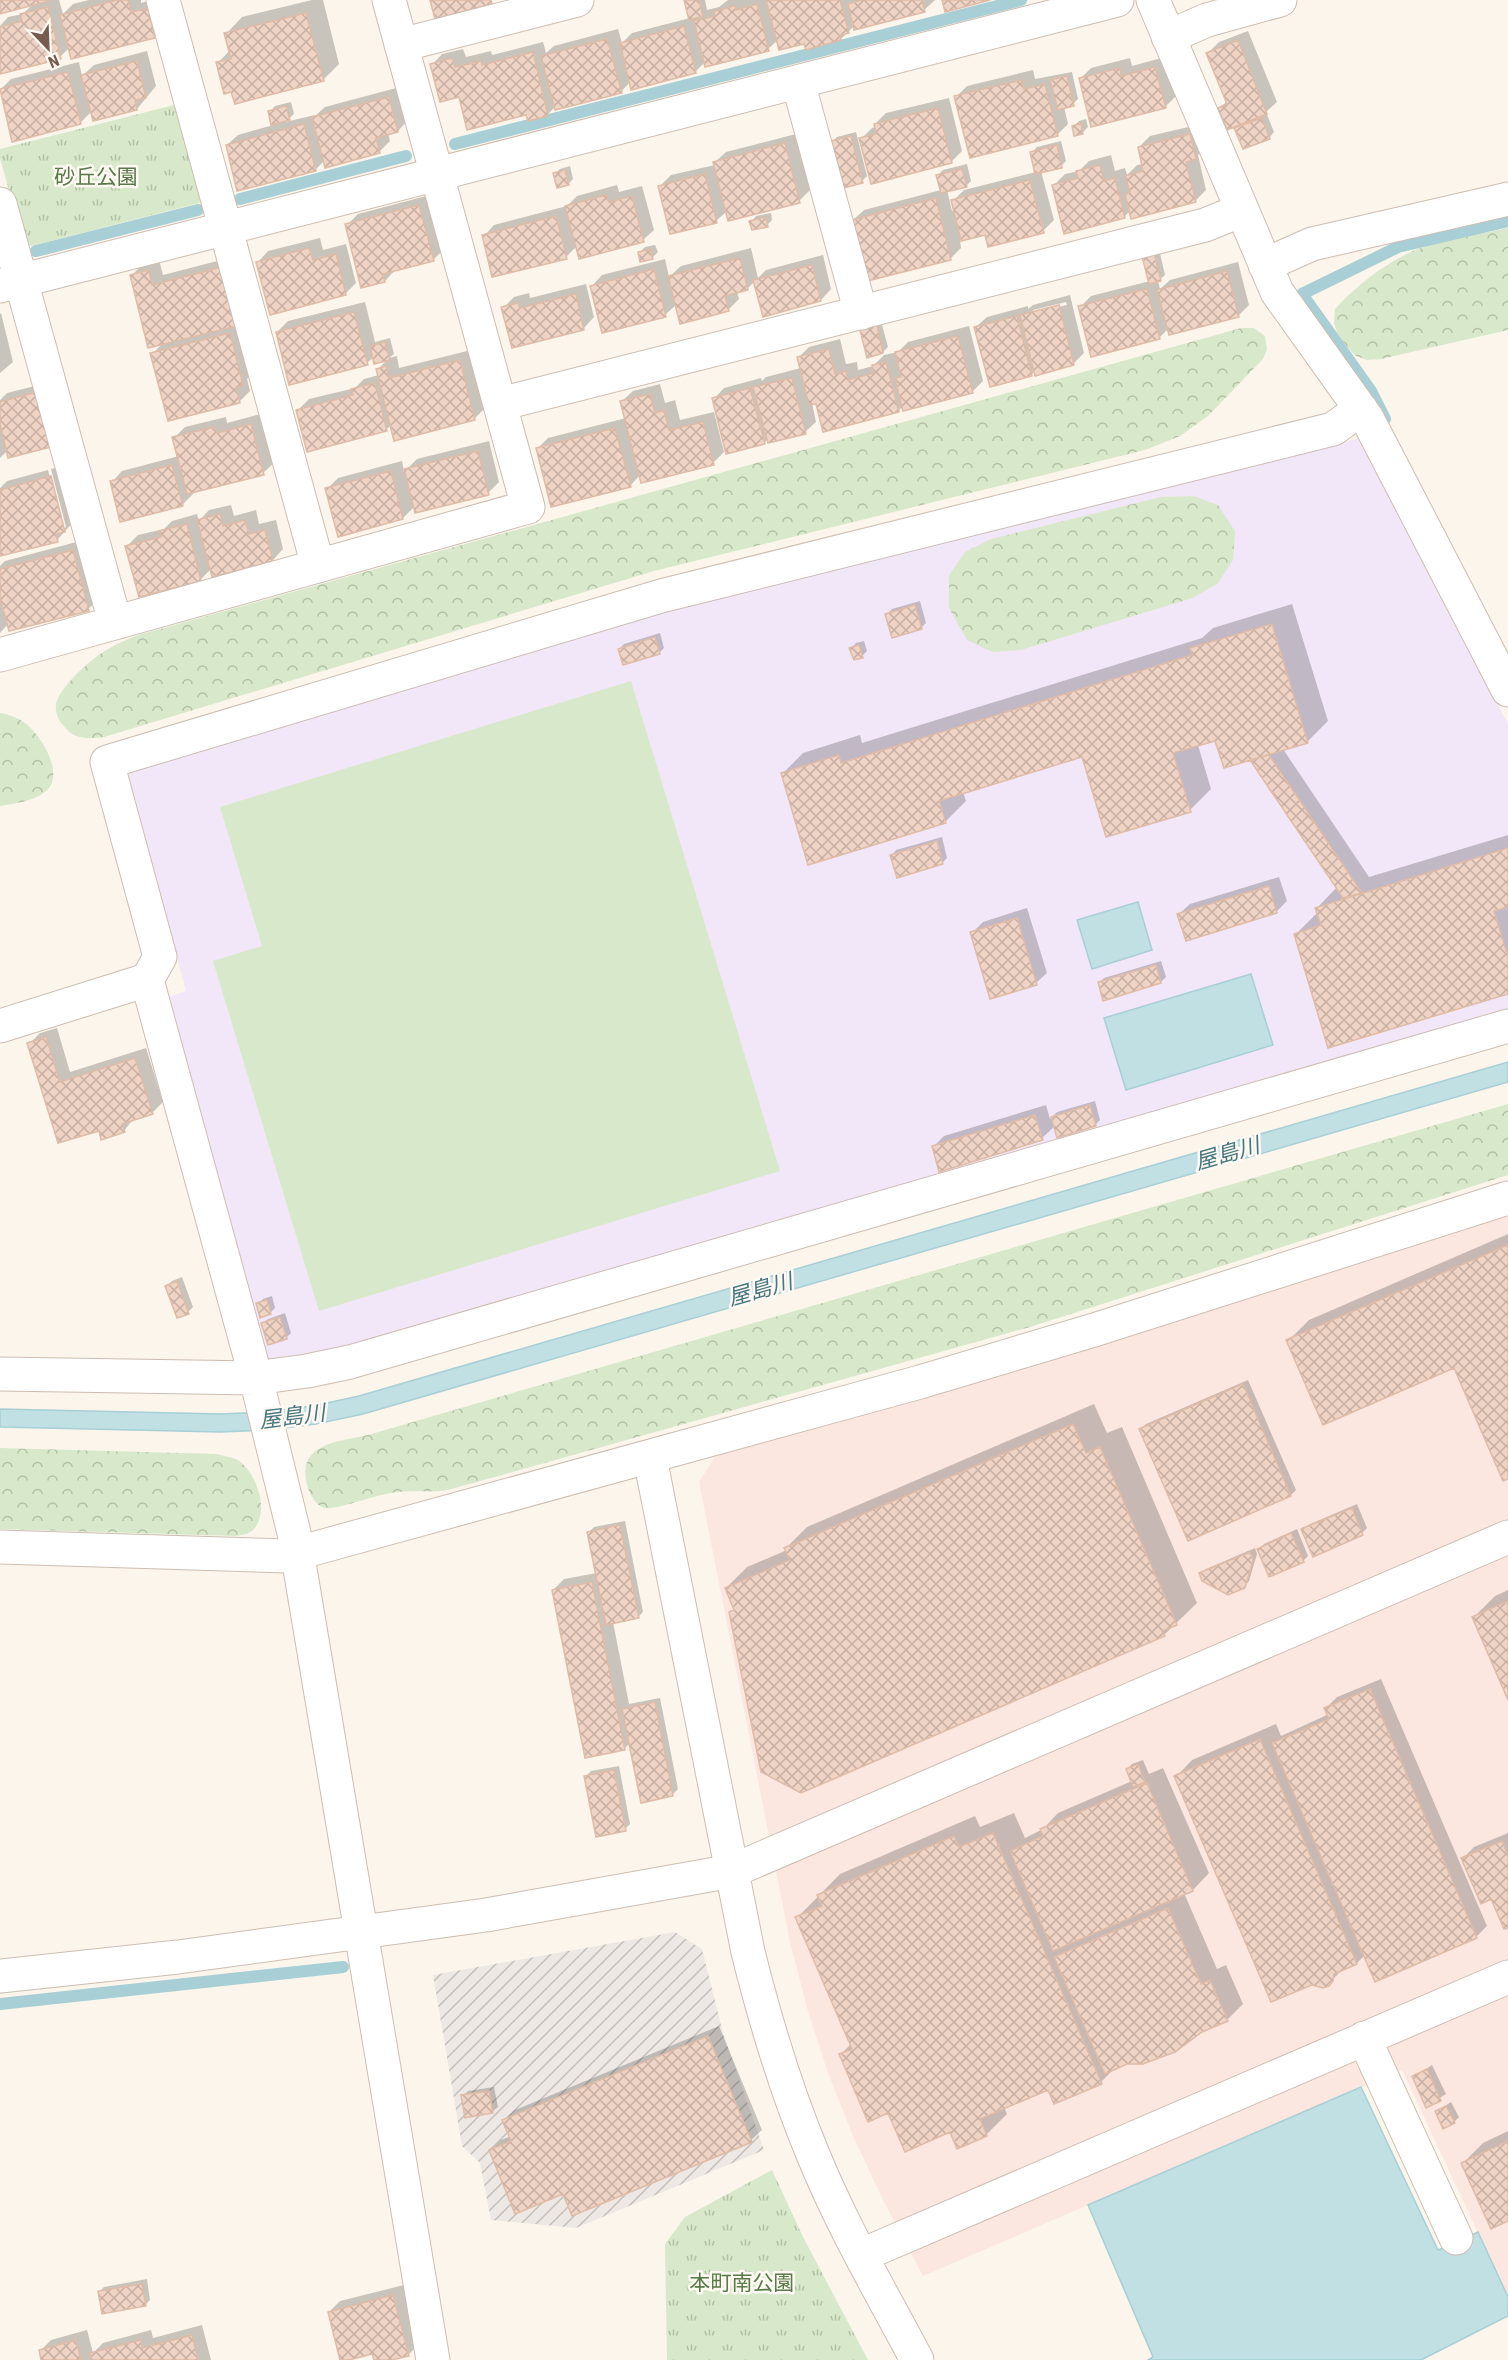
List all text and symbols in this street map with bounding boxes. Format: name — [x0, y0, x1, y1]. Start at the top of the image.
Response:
north arrow — [18, 18, 78, 78]
text: N — [45, 51, 62, 72]
park label: 砂丘公園 — [54, 165, 138, 189]
water label: 屋島川 — [1192, 1132, 1264, 1175]
water label: 屋島川 — [725, 1268, 797, 1311]
water label: 屋島川 — [258, 1400, 328, 1433]
park label: 本町南公園 — [690, 2271, 795, 2295]

